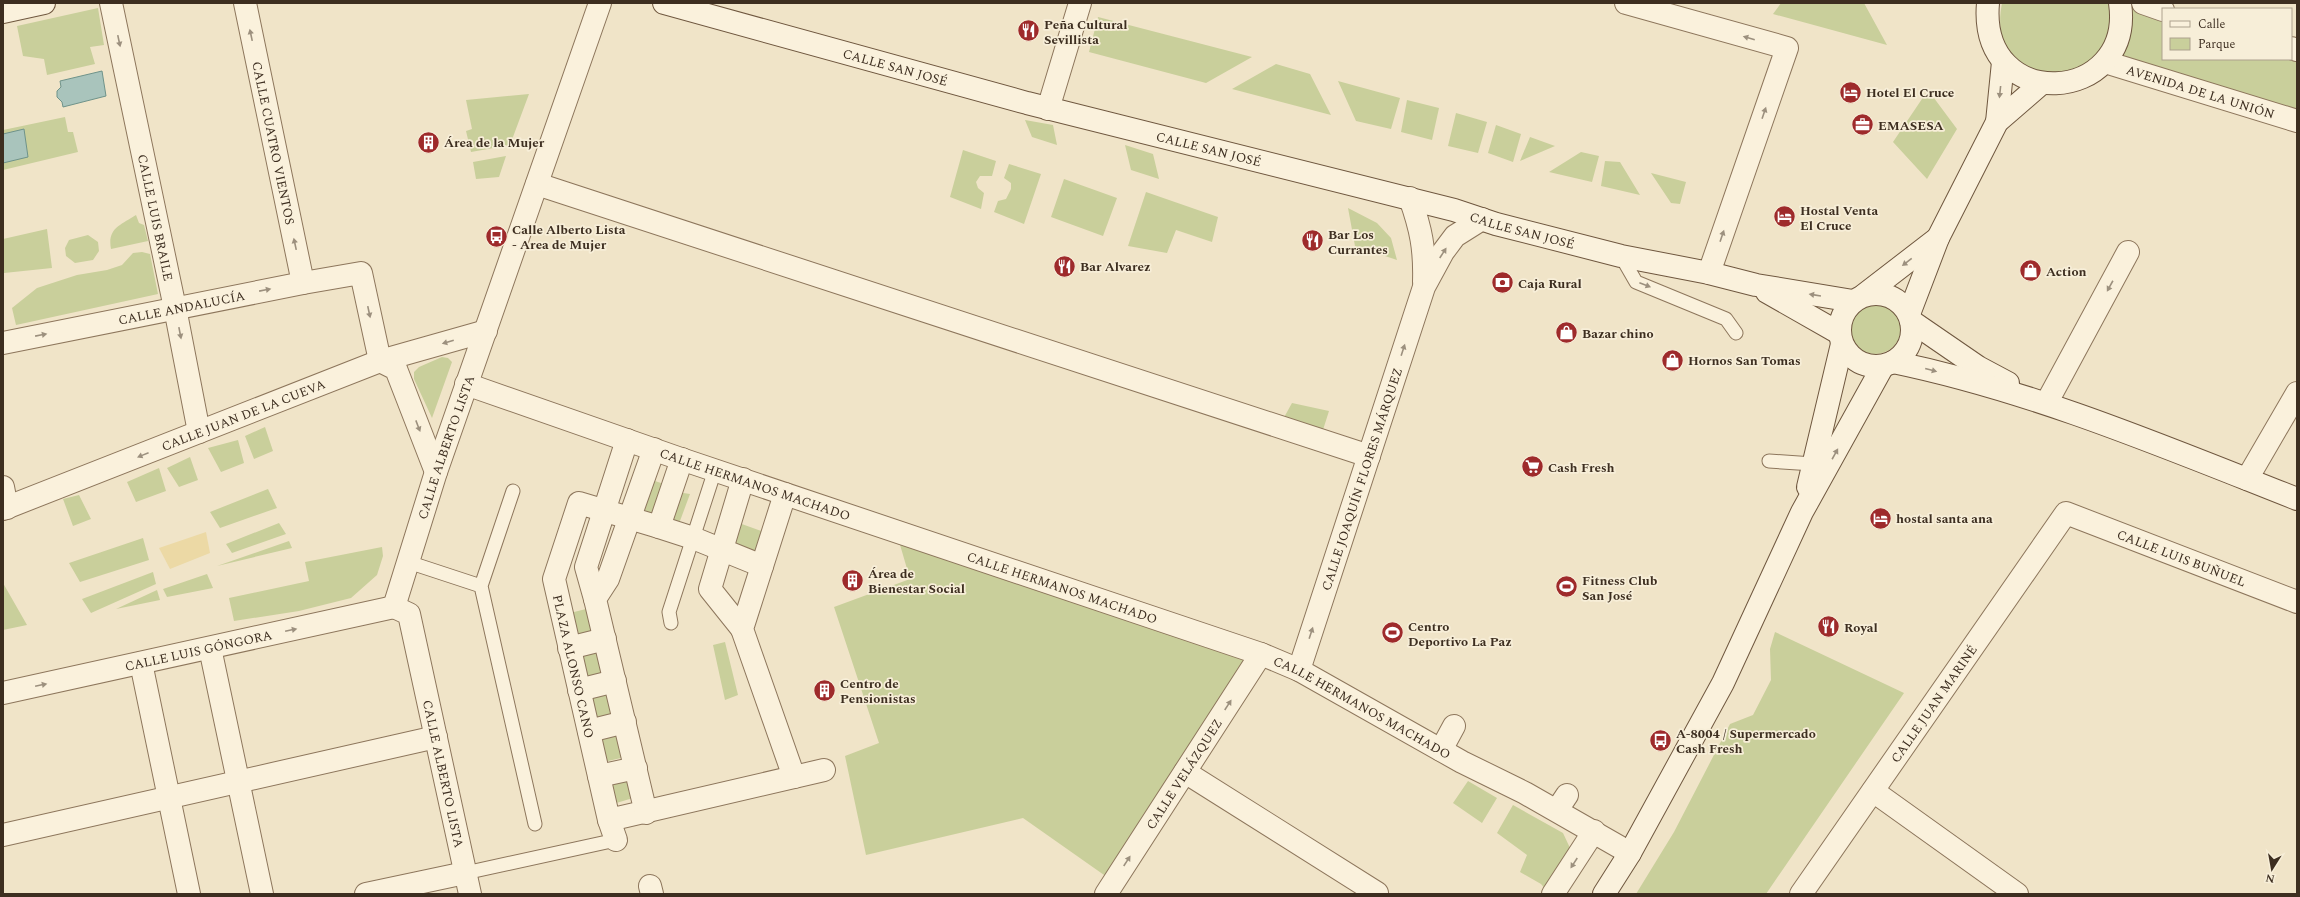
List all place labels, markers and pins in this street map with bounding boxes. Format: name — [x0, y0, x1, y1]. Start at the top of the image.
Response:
place label: Peña Cultural Sevillista — [1044, 15, 1127, 50]
restaurant icon: Peña Cultural Sevillista — [1016, 18, 1042, 44]
hotel icon: Hotel El Cruce — [1837, 79, 1863, 105]
place label: Hotel El Cruce — [1866, 83, 1954, 103]
office icon: EMASESA — [1850, 112, 1876, 138]
place label: EMASESA — [1878, 116, 1944, 136]
building icon: Área de la Mujer — [416, 129, 442, 155]
place label: Área de la Mujer — [444, 133, 545, 153]
place label: Hostal Venta El Cruce — [1800, 201, 1878, 236]
hotel icon: Hostal Venta El Cruce — [1771, 204, 1797, 230]
place label: Calle Alberto Lista - Area de Mujer — [512, 220, 626, 255]
bus stop icon: Calle Alberto Lista - Area de Mujer — [483, 223, 509, 249]
place label: Bar Los Currantes — [1328, 225, 1388, 260]
restaurant icon: Bar Los Currantes — [1299, 228, 1325, 254]
restaurant icon: Bar Alvarez — [1051, 253, 1077, 279]
place label: Bar Alvarez — [1080, 257, 1150, 277]
shop icon: Action — [2017, 258, 2043, 284]
place label: Action — [2046, 262, 2087, 282]
bank icon: Caja Rural — [1489, 270, 1515, 296]
place label: Caja Rural — [1518, 274, 1582, 294]
shop icon: Bazar chino — [1553, 320, 1579, 346]
place label: Bazar chino — [1582, 324, 1654, 344]
shop icon: Hornos San Tomas — [1659, 347, 1685, 373]
place label: Hornos San Tomas — [1688, 351, 1801, 371]
supermarket icon: Cash Fresh — [1519, 454, 1545, 480]
place label: Cash Fresh — [1548, 458, 1615, 478]
hotel icon: hostal santa ana — [1867, 505, 1893, 531]
place label: hostal santa ana — [1896, 509, 1993, 529]
place label: Área de Bienestar Social — [868, 564, 965, 599]
building icon: Área de Bienestar Social — [839, 567, 865, 593]
place label: Fitness Club San José — [1582, 571, 1658, 606]
sports icon: Fitness Club San José — [1553, 574, 1579, 600]
restaurant icon: Royal — [1815, 614, 1841, 640]
place label: Centro Deportivo La Paz — [1408, 617, 1512, 652]
place label: Royal — [1844, 618, 1878, 638]
sports icon: Centro Deportivo La Paz — [1379, 620, 1405, 646]
place label: Centro de Pensionistas — [840, 674, 916, 709]
building icon: Centro de Pensionistas — [812, 677, 838, 703]
place label: A-8004 / Supermercado Cash Fresh — [1676, 724, 1816, 759]
bus stop icon: A-8004 / Supermercado Cash Fresh — [1647, 727, 1673, 753]

